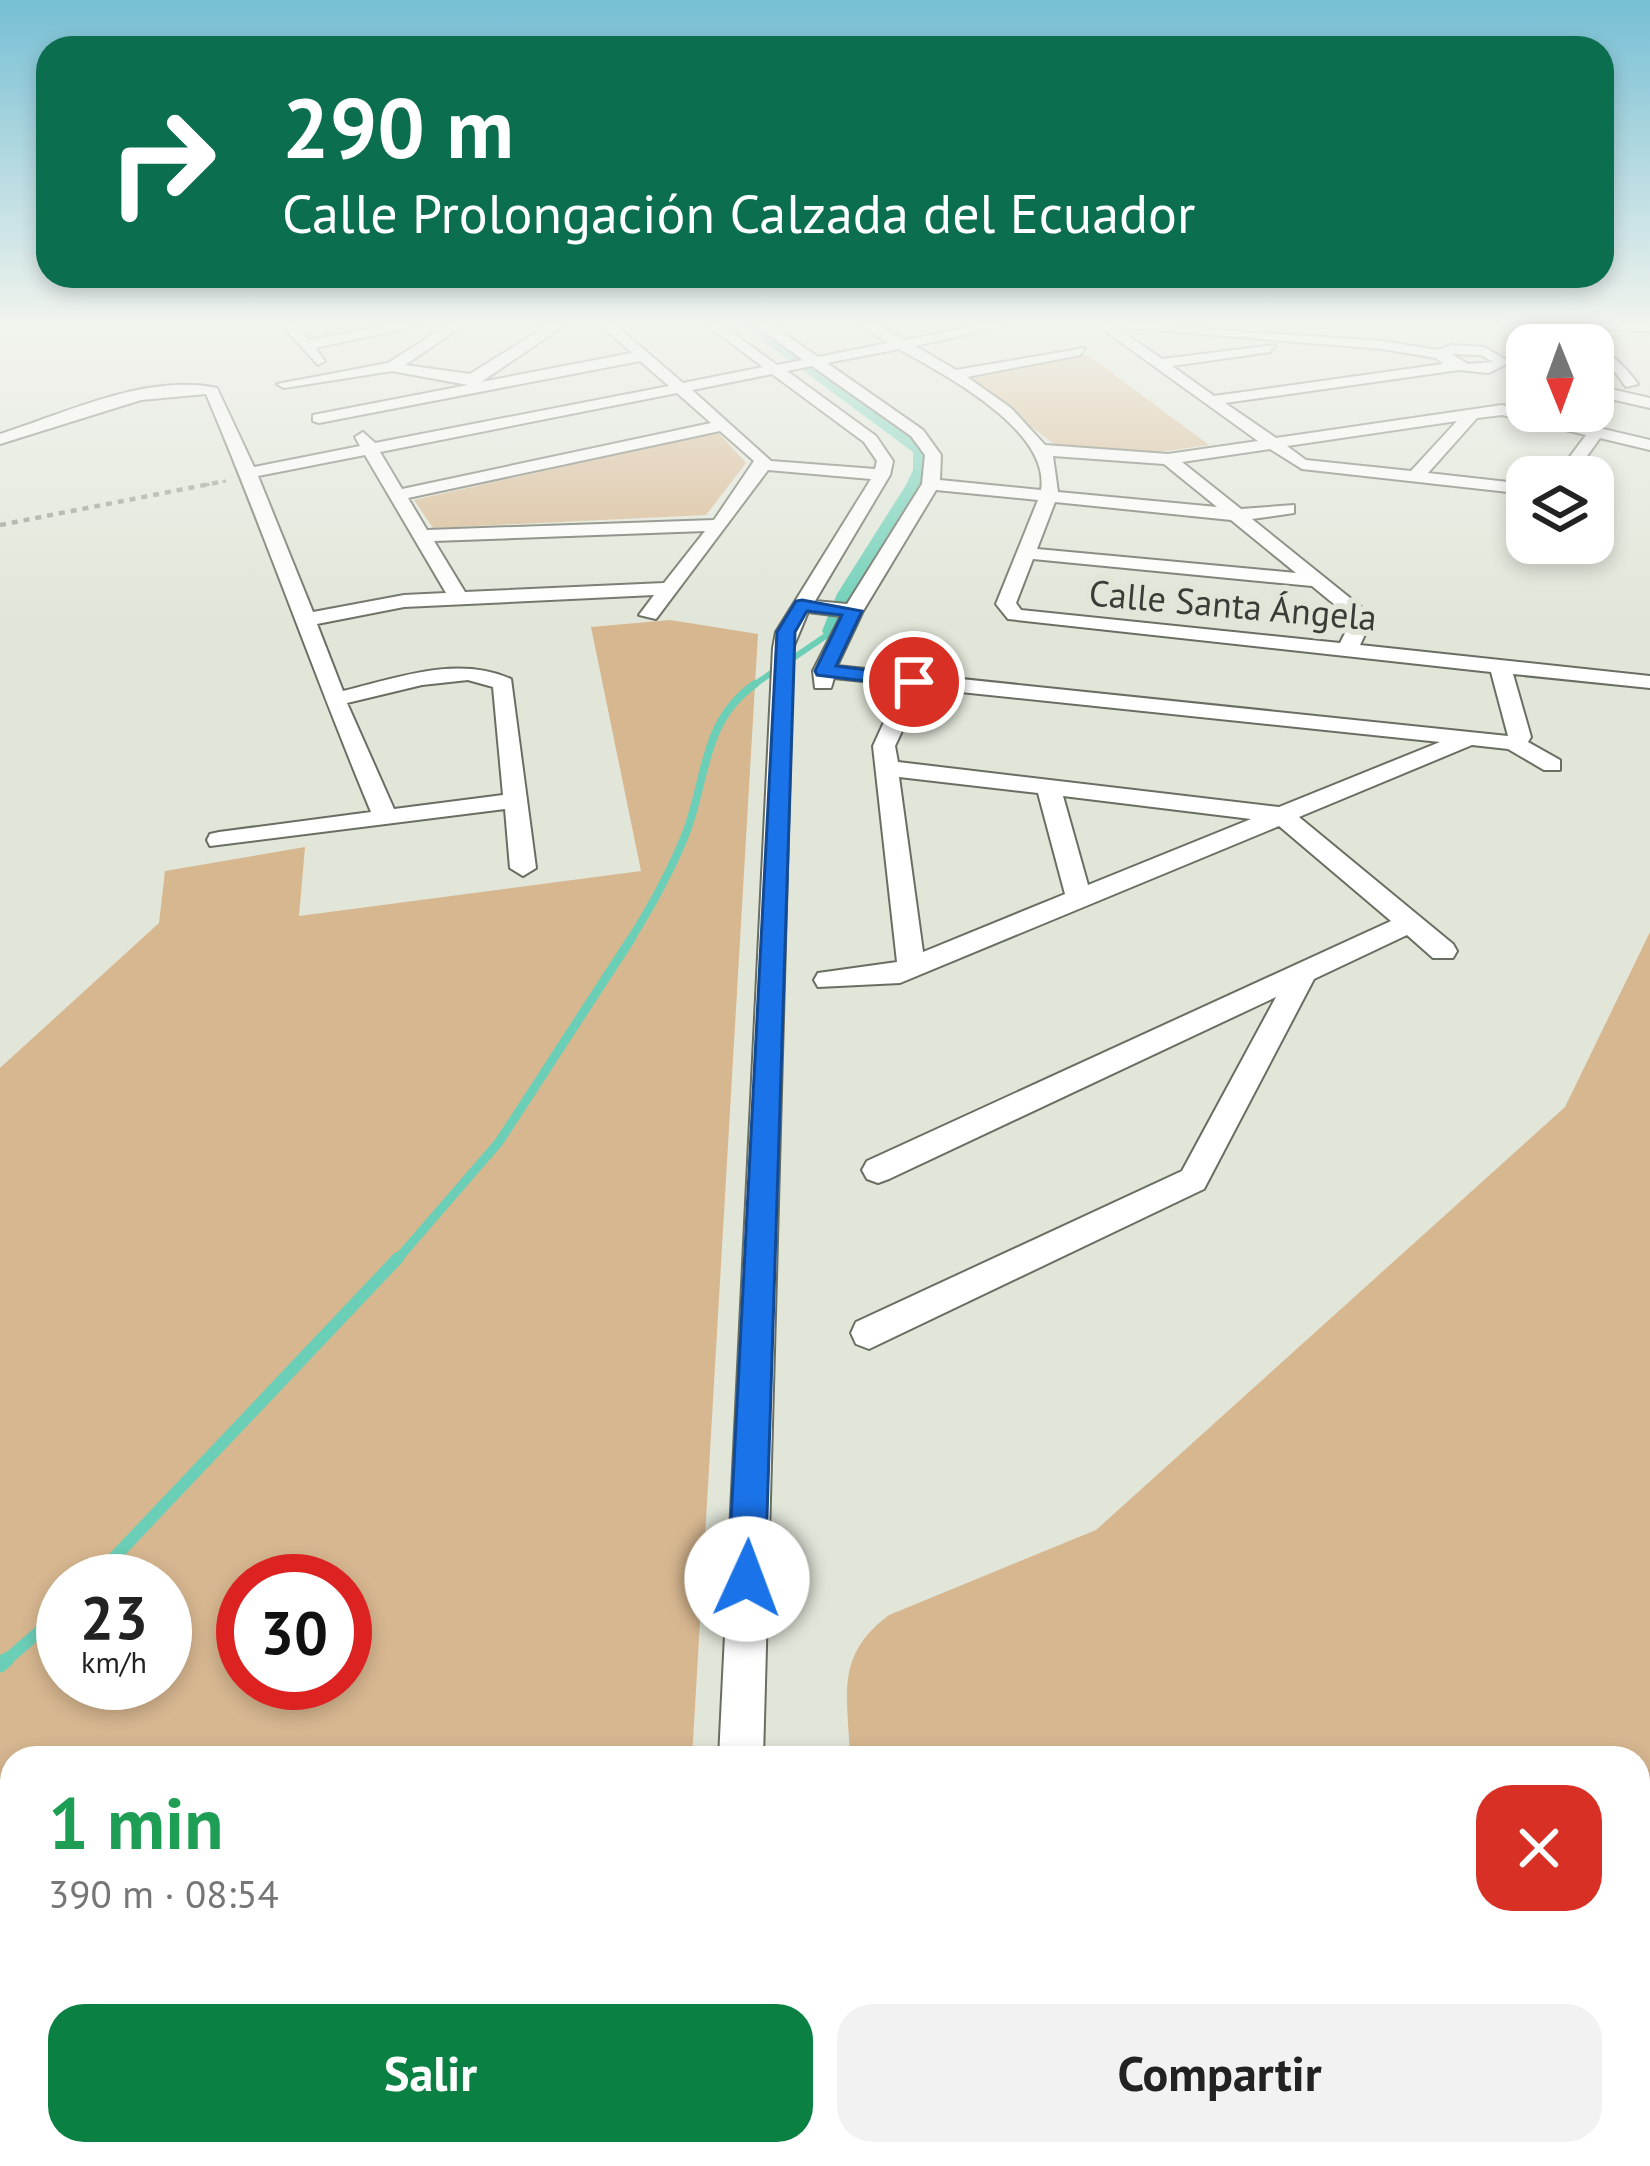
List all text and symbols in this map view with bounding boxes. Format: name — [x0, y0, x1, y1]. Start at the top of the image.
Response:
text: 290 m — [282, 72, 514, 181]
icon: right — [84, 84, 240, 240]
text: Calle Prolongación Calzada del Ecuador — [282, 178, 1195, 248]
north arrow — [1506, 324, 1614, 432]
map controls — [1506, 324, 1614, 564]
button: layers — [1506, 456, 1614, 564]
street label: Calle Santa Ángela — [1087, 569, 1379, 640]
pin — [863, 631, 965, 733]
icon: arrive — [881, 649, 947, 715]
position arrow — [684, 1516, 810, 1642]
speed limit sign: 30 — [216, 1554, 372, 1710]
text: 23 — [80, 1578, 148, 1656]
text: km/h — [81, 1642, 147, 1681]
text: 1 min — [48, 1776, 224, 1869]
button: close — [1476, 1785, 1602, 1911]
text: 390 m · 08:54 — [48, 1868, 279, 1919]
button: Salir — [48, 2004, 813, 2142]
button: Compartir — [837, 2004, 1602, 2142]

